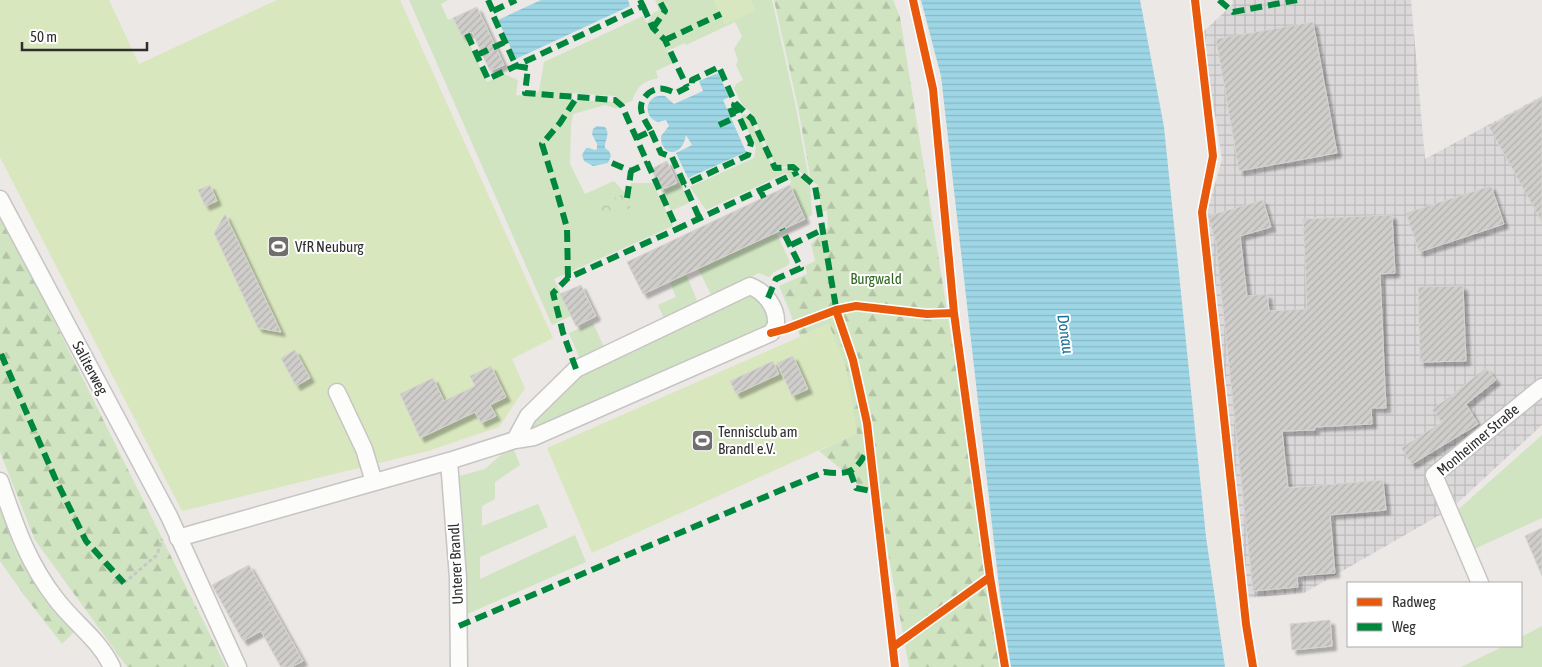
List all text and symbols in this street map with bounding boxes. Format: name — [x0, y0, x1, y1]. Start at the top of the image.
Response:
scale bar — [22, 20, 148, 52]
text: 50 m — [30, 28, 57, 45]
sports icon: VfR Neuburg — [267, 235, 291, 259]
place label: VfR Neuburg — [295, 238, 364, 255]
park label: Burgwald — [850, 270, 902, 287]
water label: Donau — [1054, 313, 1078, 355]
street label: Saliterweg — [69, 338, 112, 398]
street label: Monheimer Straße — [1433, 400, 1522, 479]
place label: Tennisclub am Brandl e.V. — [718, 423, 798, 457]
sports icon: Tennisclub am Brandl e.V. — [690, 429, 714, 453]
street label: Unterer Brandl — [445, 523, 466, 605]
legend — [1347, 582, 1522, 647]
text: Radweg — [1392, 593, 1436, 610]
text: Weg — [1392, 618, 1416, 635]

